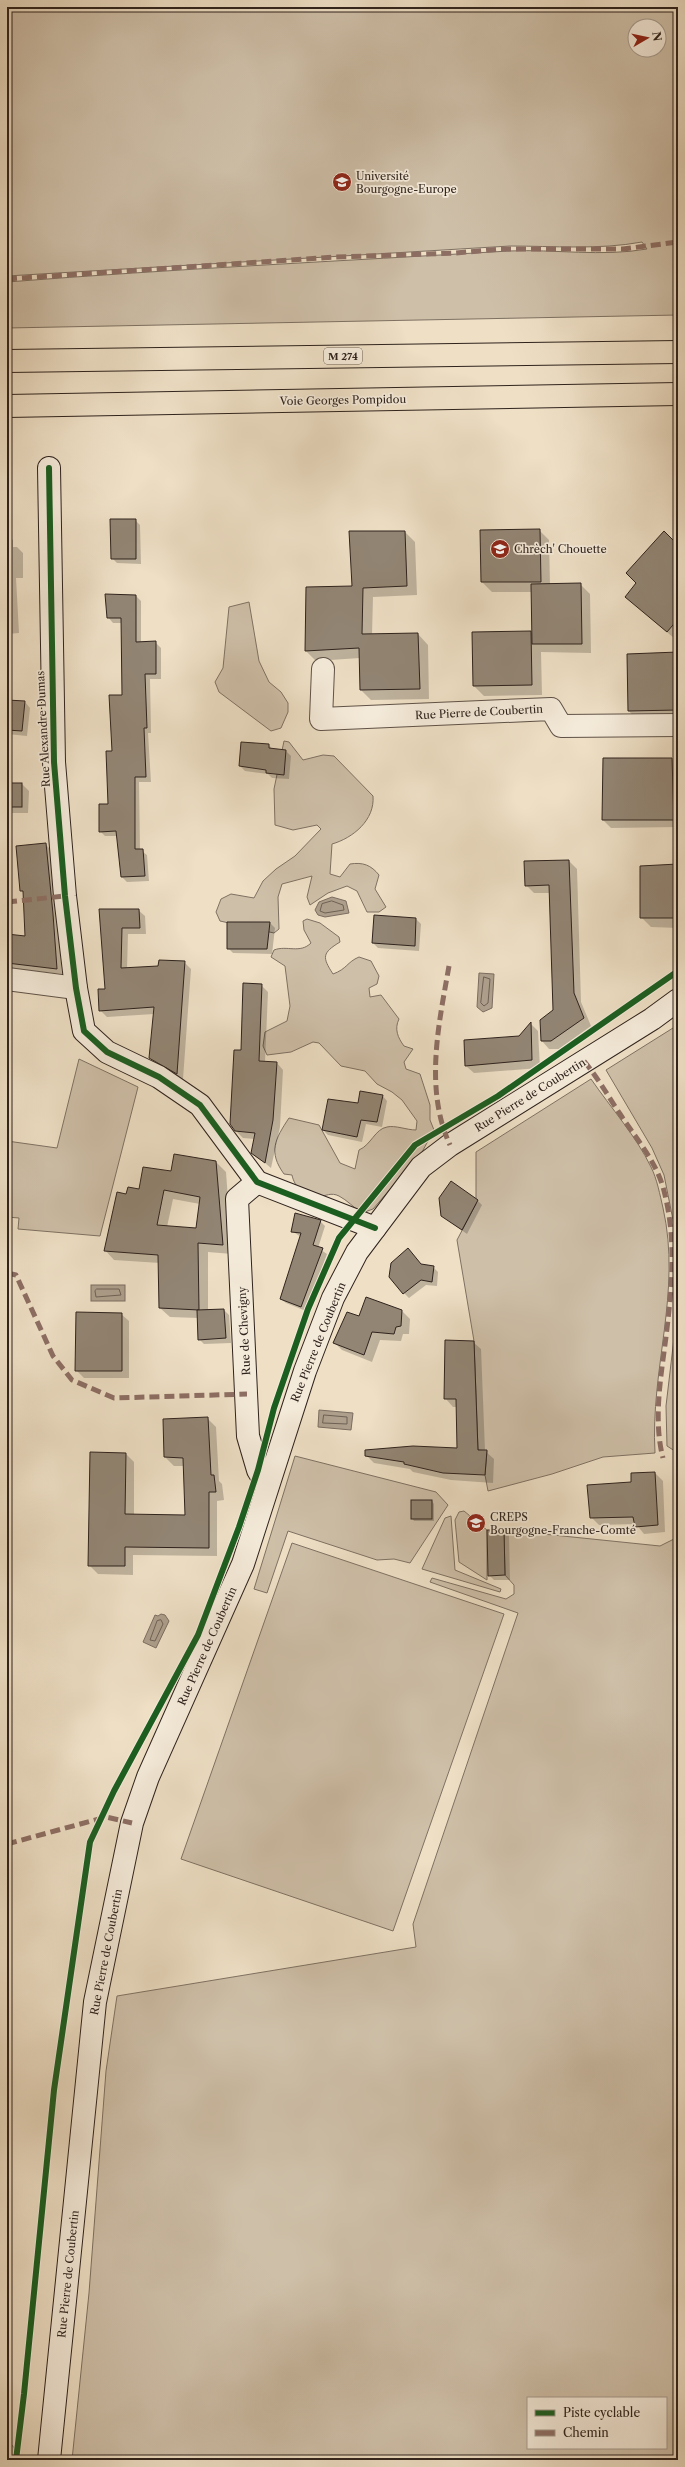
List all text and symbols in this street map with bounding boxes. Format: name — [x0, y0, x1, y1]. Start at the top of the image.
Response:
north arrow — [627, 18, 667, 58]
text: N — [649, 31, 665, 43]
place label: Université Bourgogne-Europe — [356, 169, 457, 196]
school or university icon: Université Bourgogne-Europe — [331, 171, 353, 193]
road number: M 274 — [324, 348, 362, 364]
street label: Voie Georges Pompidou — [279, 392, 407, 408]
school or university icon: Chrèch' Chouette — [489, 538, 511, 560]
place label: Chrèch' Chouette — [514, 542, 607, 556]
street label: Rue Alexandre Dumas — [33, 670, 53, 788]
street label: Rue Pierre de Coubertin — [415, 702, 544, 722]
street label: Rue Pierre de Coubertin — [472, 1055, 588, 1135]
street label: Rue Pierre de Coubertin — [287, 1280, 349, 1404]
street label: Rue de Chevigny — [235, 1285, 253, 1376]
place label: CREPS Bourgogne-Franche-Comté — [490, 1510, 636, 1537]
school or university icon: CREPS Bourgogne-Franche-Comté — [465, 1512, 487, 1534]
street label: Rue Pierre de Coubertin — [175, 1584, 240, 1707]
street label: Rue Pierre de Coubertin — [87, 1888, 125, 2016]
street label: Rue Pierre de Coubertin — [54, 2209, 82, 2339]
legend — [527, 2397, 667, 2449]
text: Piste cyclable — [563, 2405, 640, 2420]
text: Chemin — [563, 2425, 609, 2440]

